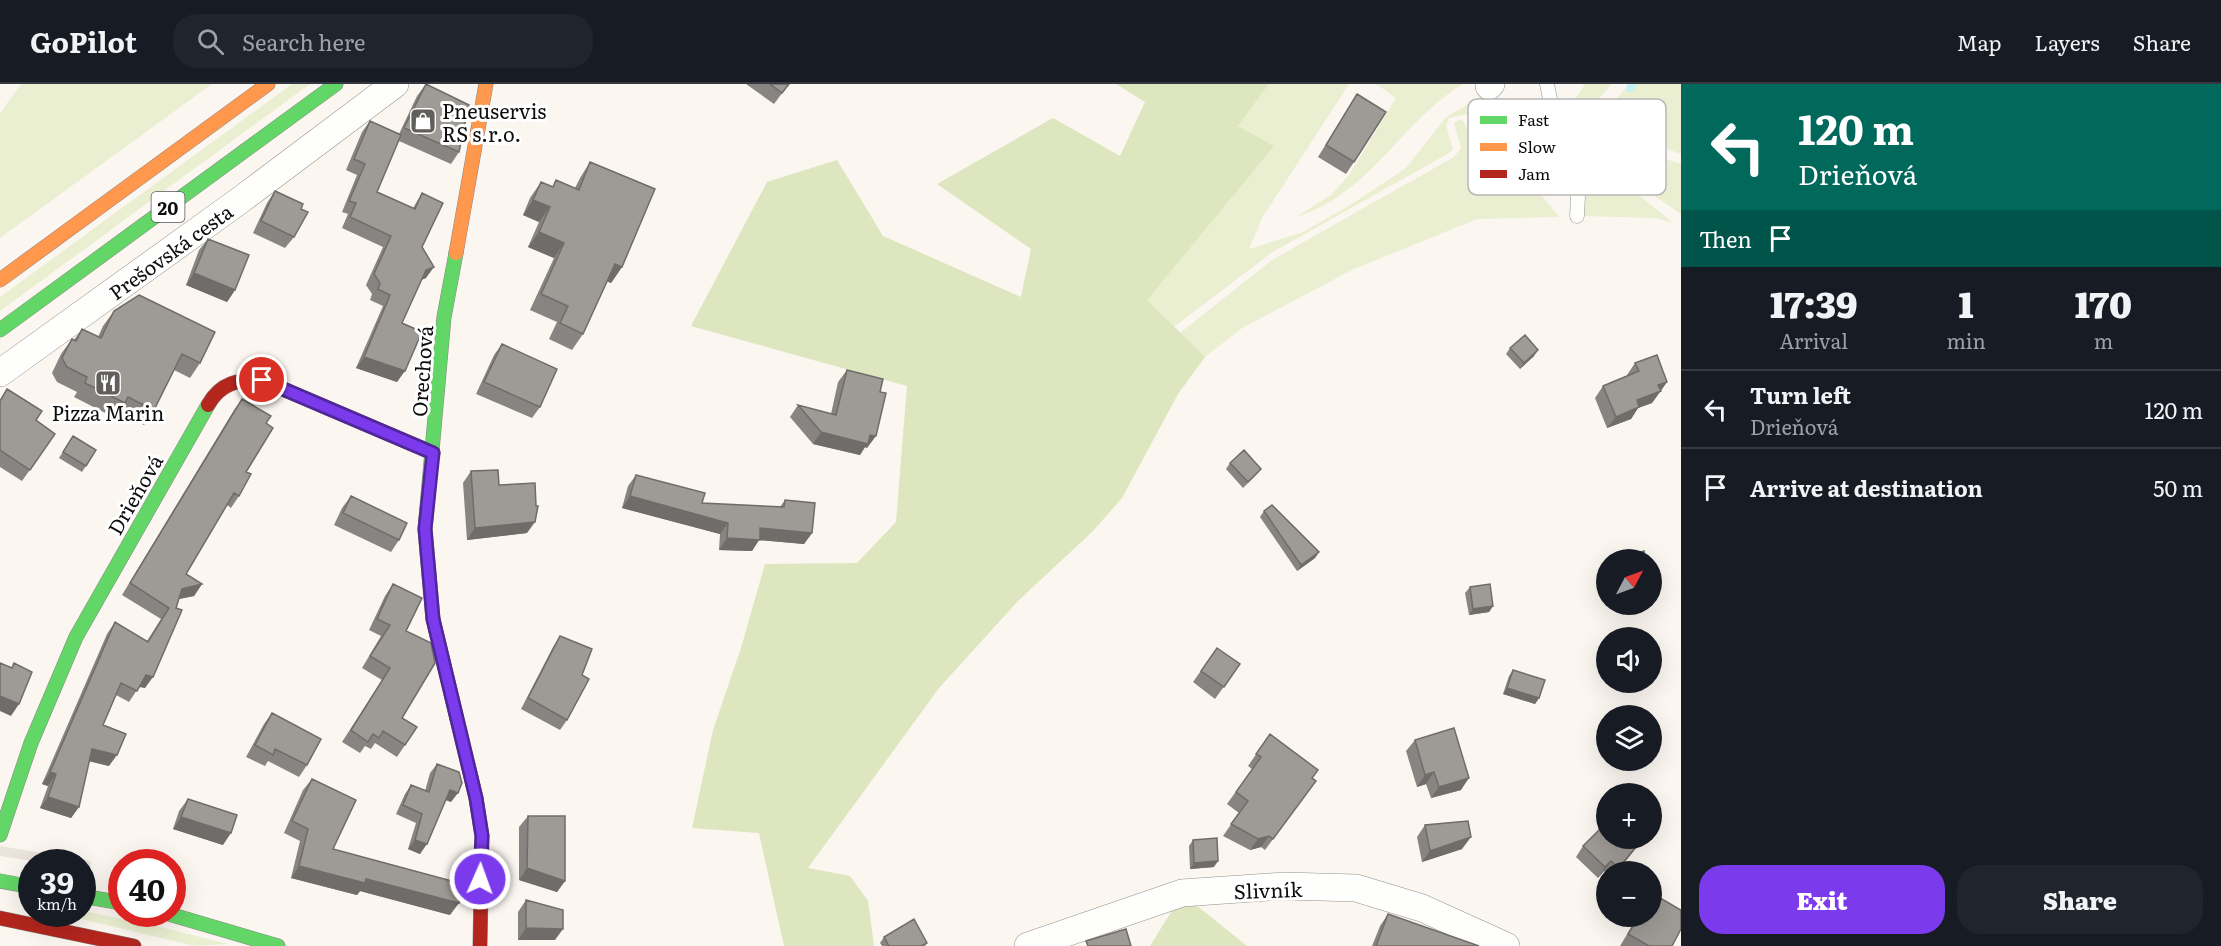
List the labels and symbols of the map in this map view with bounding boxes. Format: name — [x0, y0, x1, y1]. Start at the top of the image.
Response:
place label: Pneuservis RS s.r.o. — [442, 95, 546, 148]
legend — [1468, 99, 1666, 195]
shop icon: Pneuservis RS s.r.o. — [408, 106, 438, 136]
text: Fast — [1518, 107, 1550, 131]
text: Slow — [1518, 134, 1556, 158]
text: Jam — [1518, 161, 1551, 185]
road number: 20 — [152, 192, 184, 222]
street label: Prešovská cesta — [102, 196, 238, 306]
street label: Orechová — [403, 324, 439, 418]
pin — [236, 354, 287, 405]
restaurant icon: Pizza Marin — [93, 368, 123, 398]
place label: Pizza Marin — [52, 397, 164, 427]
street label: Drieňová — [99, 448, 169, 540]
north arrow — [1596, 549, 1662, 615]
position arrow — [448, 847, 512, 911]
speed limit sign: 40 — [108, 849, 186, 927]
street label: Slivník — [1233, 873, 1304, 905]

